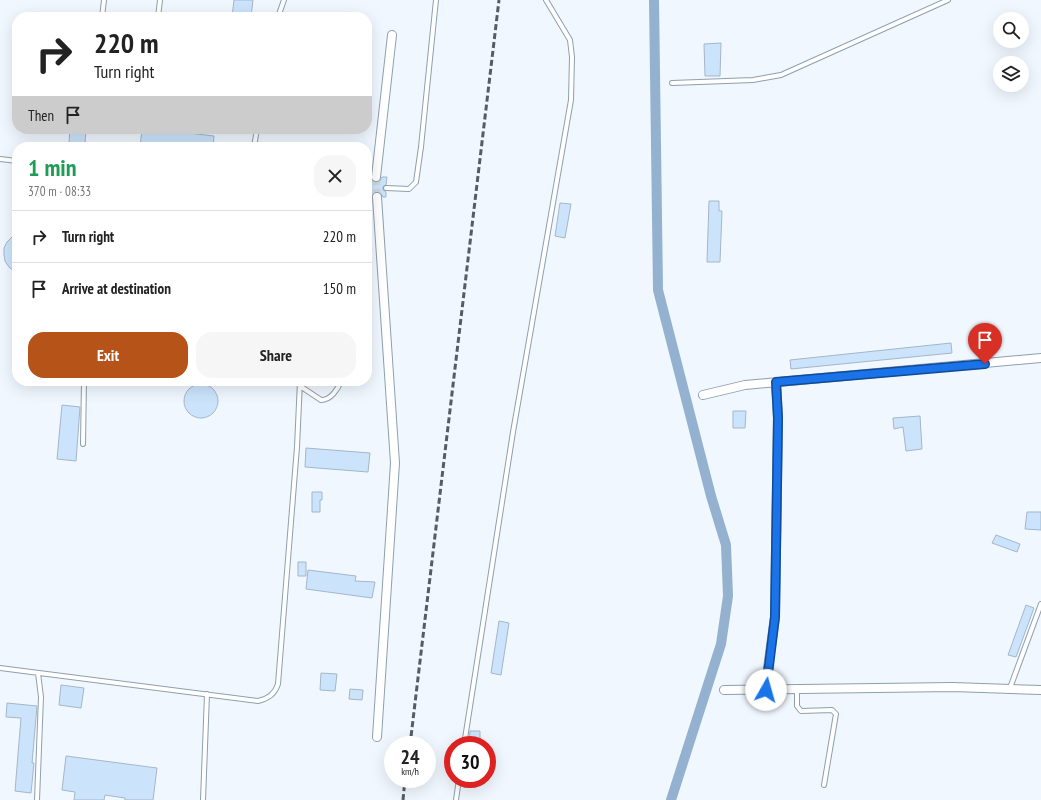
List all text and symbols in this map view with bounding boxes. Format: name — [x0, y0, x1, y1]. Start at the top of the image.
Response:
map controls — [993, 12, 1029, 92]
button: search — [993, 12, 1029, 48]
text: 220 m — [94, 24, 158, 61]
icon: right — [28, 28, 80, 80]
button: layers — [993, 56, 1029, 92]
text: Turn right — [94, 60, 154, 83]
icon: arrive — [62, 104, 84, 126]
text: Then — [28, 106, 54, 125]
text: 1 min — [28, 152, 76, 183]
button: close — [314, 155, 356, 197]
text: 370 m · 08:33 — [28, 183, 91, 200]
icon: right — [28, 226, 50, 248]
text: Turn right — [62, 227, 114, 246]
text: 220 m — [323, 227, 356, 246]
icon: arrive — [28, 278, 50, 300]
text: Arrive at destination — [62, 279, 171, 298]
text: 150 m — [323, 279, 356, 298]
pin — [968, 323, 1002, 364]
icon: arrive — [974, 329, 996, 351]
button: Exit — [28, 332, 188, 378]
button: Share — [196, 332, 356, 378]
position arrow — [745, 669, 787, 711]
speed limit sign: 30 — [444, 736, 496, 788]
text: 24 — [400, 744, 420, 770]
text: km/h — [401, 765, 419, 778]

